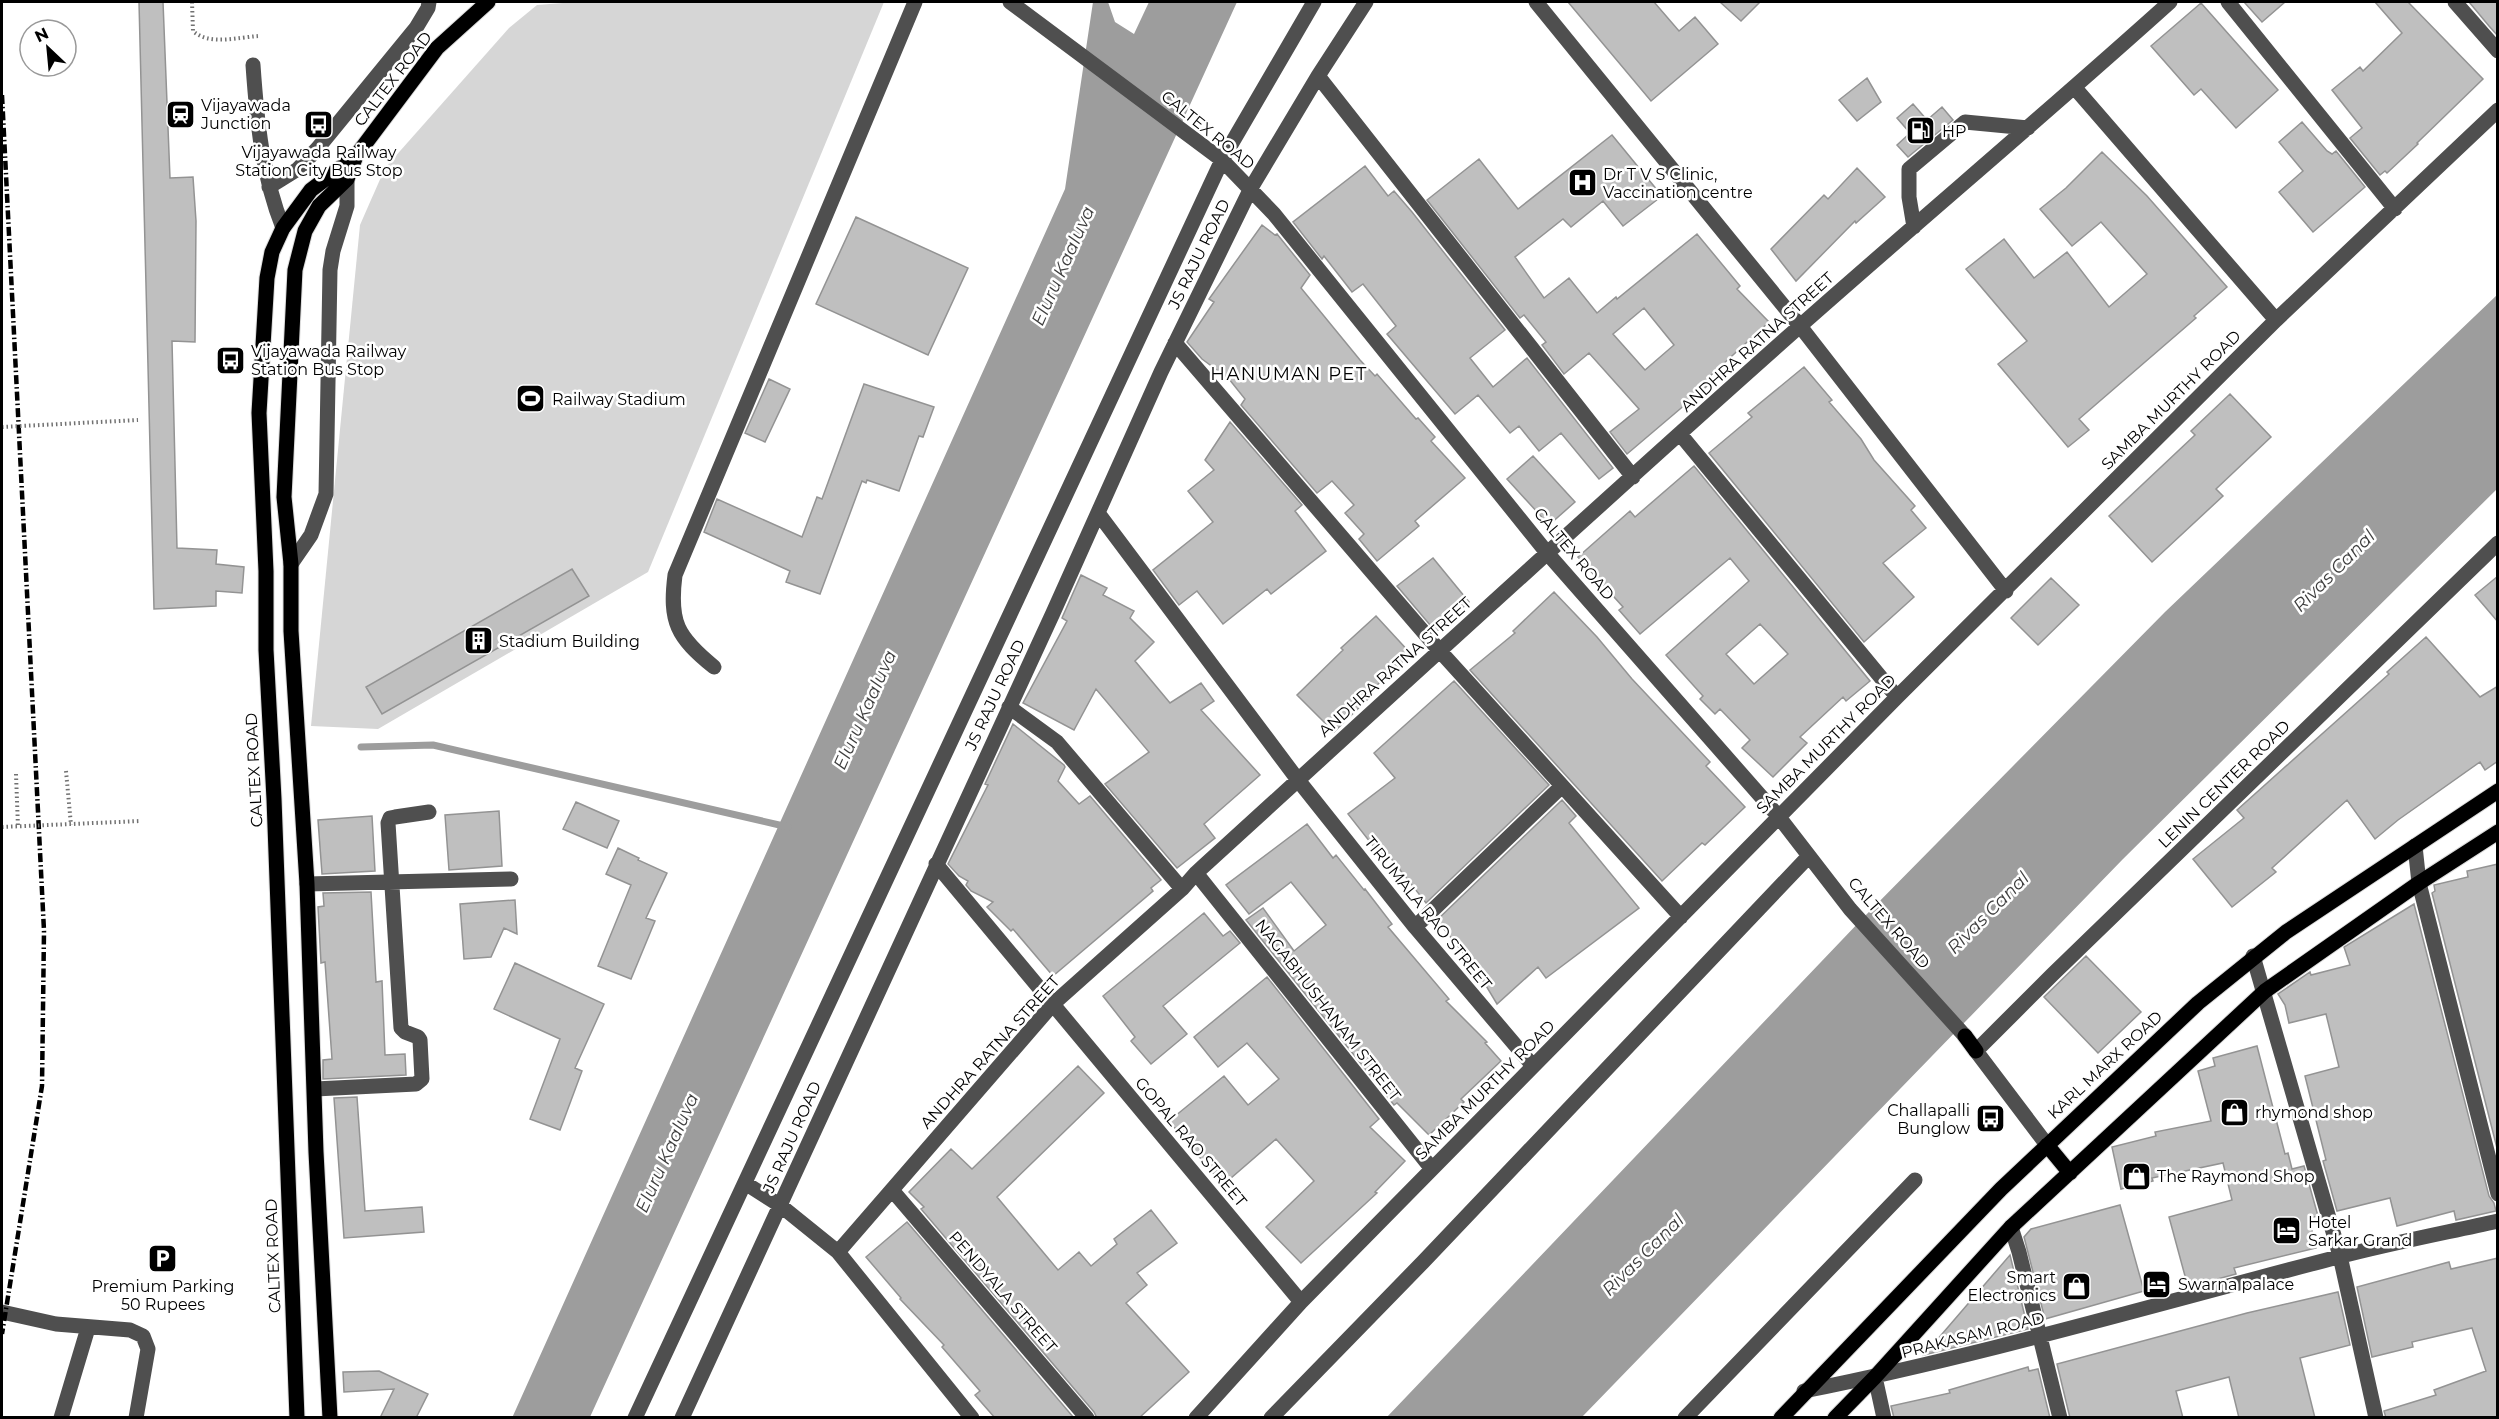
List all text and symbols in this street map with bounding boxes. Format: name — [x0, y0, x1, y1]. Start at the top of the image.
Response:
north arrow — [18, 18, 78, 78]
text: N — [32, 24, 52, 46]
street label: CALTEX ROAD — [350, 28, 436, 130]
street label: CALTEX ROAD — [1157, 87, 1259, 173]
place label: Vijayawada Junction — [200, 96, 291, 133]
station icon: Vijayawada Junction — [164, 98, 196, 130]
bus stop icon: Vijayawada Railway Station City Bus Stop — [303, 108, 335, 140]
fuel station icon: HP — [1905, 115, 1937, 147]
place label: HP — [1942, 122, 1967, 141]
place label: Vijayawada Railway Station City Bus Stop — [235, 143, 403, 180]
place label: Dr T V S Clinic, Vaccination centre — [1603, 165, 1753, 202]
hospital icon: Dr T V S Clinic, Vaccination centre — [1566, 167, 1598, 199]
street label: JS RAJU ROAD — [1164, 196, 1234, 313]
water label: Eluru Kaaluva — [1027, 203, 1099, 329]
street label: ANDHRA RATNA STREET — [1677, 268, 1838, 416]
street label: SAMBA MURTHY ROAD — [2097, 326, 2245, 474]
place label: Vijayawada Railway Station Bus Stop — [251, 342, 406, 379]
bus stop icon: Vijayawada Railway Station Bus Stop — [214, 344, 246, 376]
district label: HANUMAN PET — [1210, 363, 1368, 385]
sports icon: Railway Stadium — [515, 383, 547, 415]
place label: Railway Stadium — [552, 390, 686, 409]
street label: CALTEX ROAD — [1530, 504, 1618, 604]
water label: Rivas Canal — [2288, 525, 2380, 617]
street label: ANDHRA RATNA STREET — [1315, 593, 1476, 741]
building icon: Stadium Building — [462, 625, 494, 657]
place label: Stadium Building — [499, 632, 640, 651]
street label: JS RAJU ROAD — [961, 637, 1029, 754]
water label: Eluru Kaaluva — [829, 647, 901, 773]
street label: SAMBA MURTHY ROAD — [1752, 670, 1900, 818]
street label: CALTEX ROAD — [242, 712, 266, 828]
street label: LENIN CENTER ROAD — [2154, 716, 2294, 852]
street label: TIRUMALA RAO STREET — [1360, 833, 1496, 994]
water label: Rivas Canal — [1942, 867, 2034, 959]
street label: CALTEX ROAD — [1844, 873, 1934, 973]
street label: NAGABHUSHANAM STREET — [1251, 915, 1405, 1105]
street label: ANDHRA RATNA STREET — [916, 971, 1064, 1132]
street label: KARL MARX ROAD — [2044, 1007, 2166, 1123]
street label: SAMBA MURTHY ROAD — [1411, 1016, 1559, 1164]
street label: GOPAL RAO STREET — [1131, 1073, 1251, 1211]
street label: JS RAJU ROAD — [759, 1078, 825, 1196]
water label: Eluru Kaaluva — [631, 1090, 703, 1216]
shop icon: rhymond shop — [2218, 1096, 2250, 1128]
place label: Challapalli Bunglow — [1887, 1101, 1970, 1138]
bus stop icon: Challapalli Bunglow — [1975, 1103, 2007, 1135]
place label: rhymond shop — [2255, 1103, 2373, 1122]
shop icon: The Raymond Shop — [2120, 1160, 2152, 1192]
place label: The Raymond Shop — [2157, 1167, 2315, 1186]
street label: CALTEX ROAD — [262, 1198, 284, 1314]
water label: Rivas Canal — [1597, 1209, 1689, 1301]
place label: Hotel Sarkar Grand — [2308, 1213, 2412, 1250]
hotel icon: Hotel Sarkar Grand — [2271, 1215, 2303, 1247]
street label: PENDYALA STREET — [945, 1227, 1061, 1357]
parking icon: Premium Parking 50 Rupees — [147, 1242, 179, 1274]
place label: Smart Electronics — [1968, 1268, 2056, 1305]
hotel icon: Swarna palace — [2141, 1268, 2173, 1300]
shop icon: Smart Electronics — [2061, 1270, 2093, 1302]
place label: Swarna palace — [2178, 1275, 2294, 1294]
place label: Premium Parking 50 Rupees — [92, 1277, 234, 1314]
street label: PRAKASAM ROAD — [1899, 1308, 2047, 1362]

